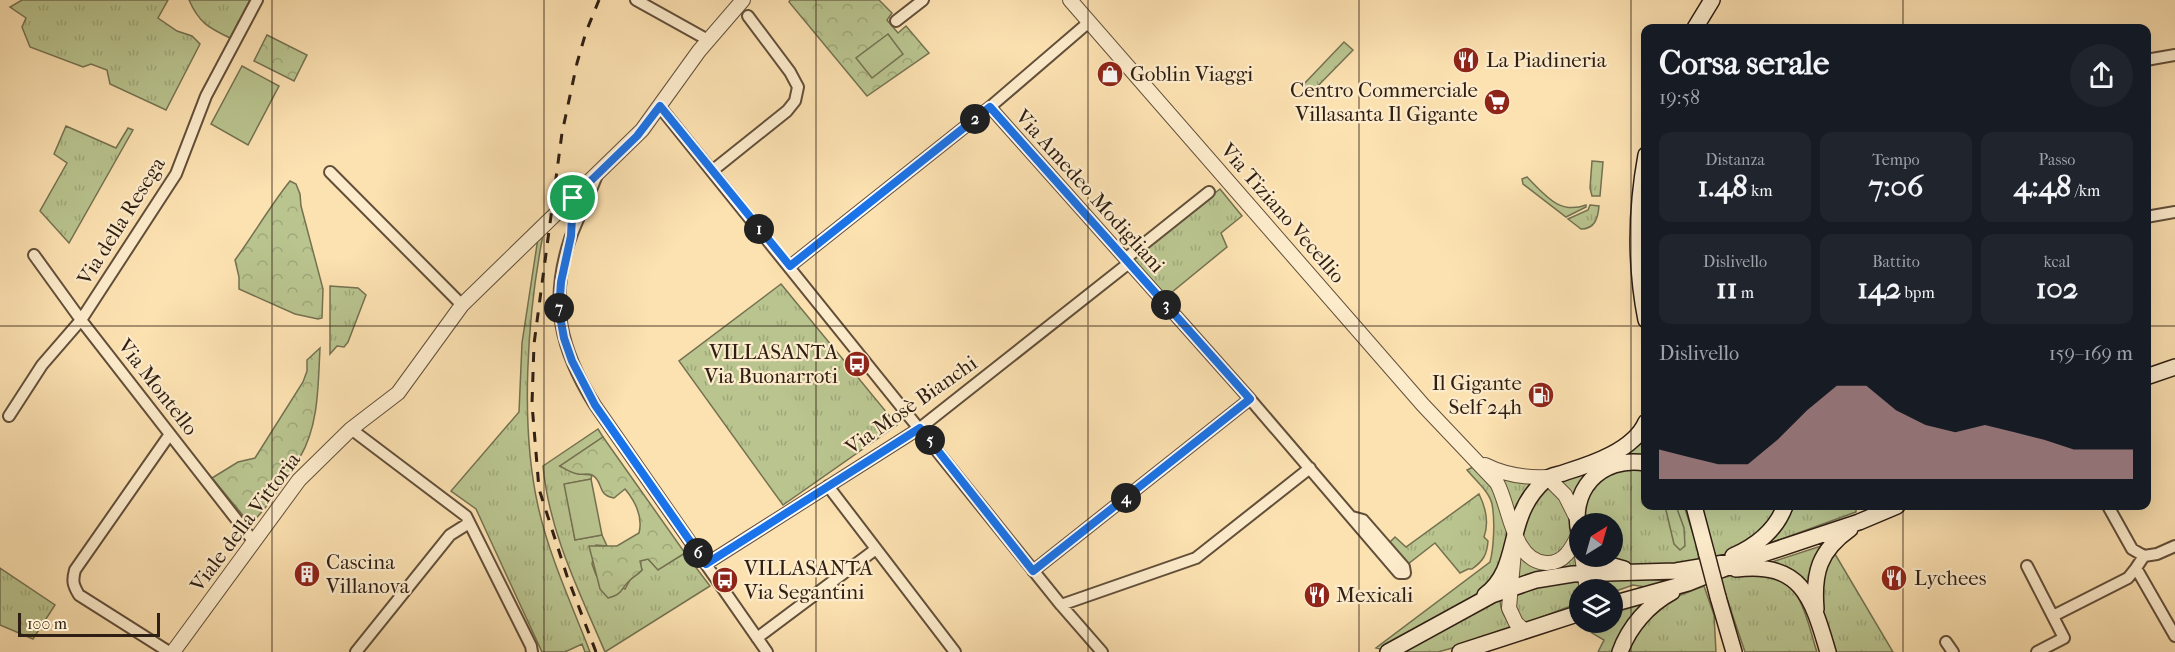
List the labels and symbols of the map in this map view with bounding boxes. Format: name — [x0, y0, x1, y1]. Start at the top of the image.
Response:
restaurant icon: La Piadineria — [1451, 45, 1481, 75]
place label: La Piadineria — [1486, 48, 1607, 72]
shop icon: Goblin Viaggi — [1095, 59, 1125, 89]
place label: Goblin Viaggi — [1130, 62, 1253, 86]
place label: Centro Commerciale Villasanta Il Gigante — [1290, 78, 1478, 126]
supermarket icon: Centro Commerciale Villasanta Il Gigante — [1482, 87, 1512, 117]
pin: 2 — [960, 104, 990, 134]
street label: Via Amedeo Modigliani — [1010, 104, 1169, 277]
street label: Via Tiziano Vecellio — [1215, 138, 1350, 288]
street label: Via della Resega — [72, 152, 170, 290]
pin — [547, 172, 598, 223]
pin: 1 — [744, 214, 774, 244]
pin: 3 — [1151, 290, 1181, 320]
pin: 7 — [544, 293, 574, 323]
street label: Via Montello — [112, 333, 203, 440]
place label: VILLASANTA Via Buonarroti — [703, 340, 838, 388]
bus stop icon: VILLASANTA Via Buonarroti — [842, 349, 872, 379]
street label: Via Mosè Bianchi — [840, 351, 981, 460]
place label: Il Gigante Self 24h — [1432, 371, 1522, 419]
fuel station icon: Il Gigante Self 24h — [1526, 380, 1556, 410]
pin: 5 — [915, 425, 945, 455]
street label: Viale della Vittoria — [184, 448, 305, 597]
pin: 4 — [1111, 483, 1141, 513]
north arrow — [1569, 513, 1623, 567]
pin: 6 — [683, 538, 713, 568]
place label: Cascina Villanova — [325, 550, 410, 598]
place label: VILLASANTA Via Segantini — [743, 556, 873, 604]
building icon: Cascina Villanova — [292, 559, 322, 589]
restaurant icon: Lychees — [1879, 563, 1909, 593]
bus stop icon: VILLASANTA Via Segantini — [710, 565, 740, 595]
place label: Lychees — [1914, 566, 1987, 590]
restaurant icon: Mexicali — [1302, 580, 1332, 610]
place label: Mexicali — [1336, 583, 1413, 607]
scale bar — [18, 610, 160, 638]

